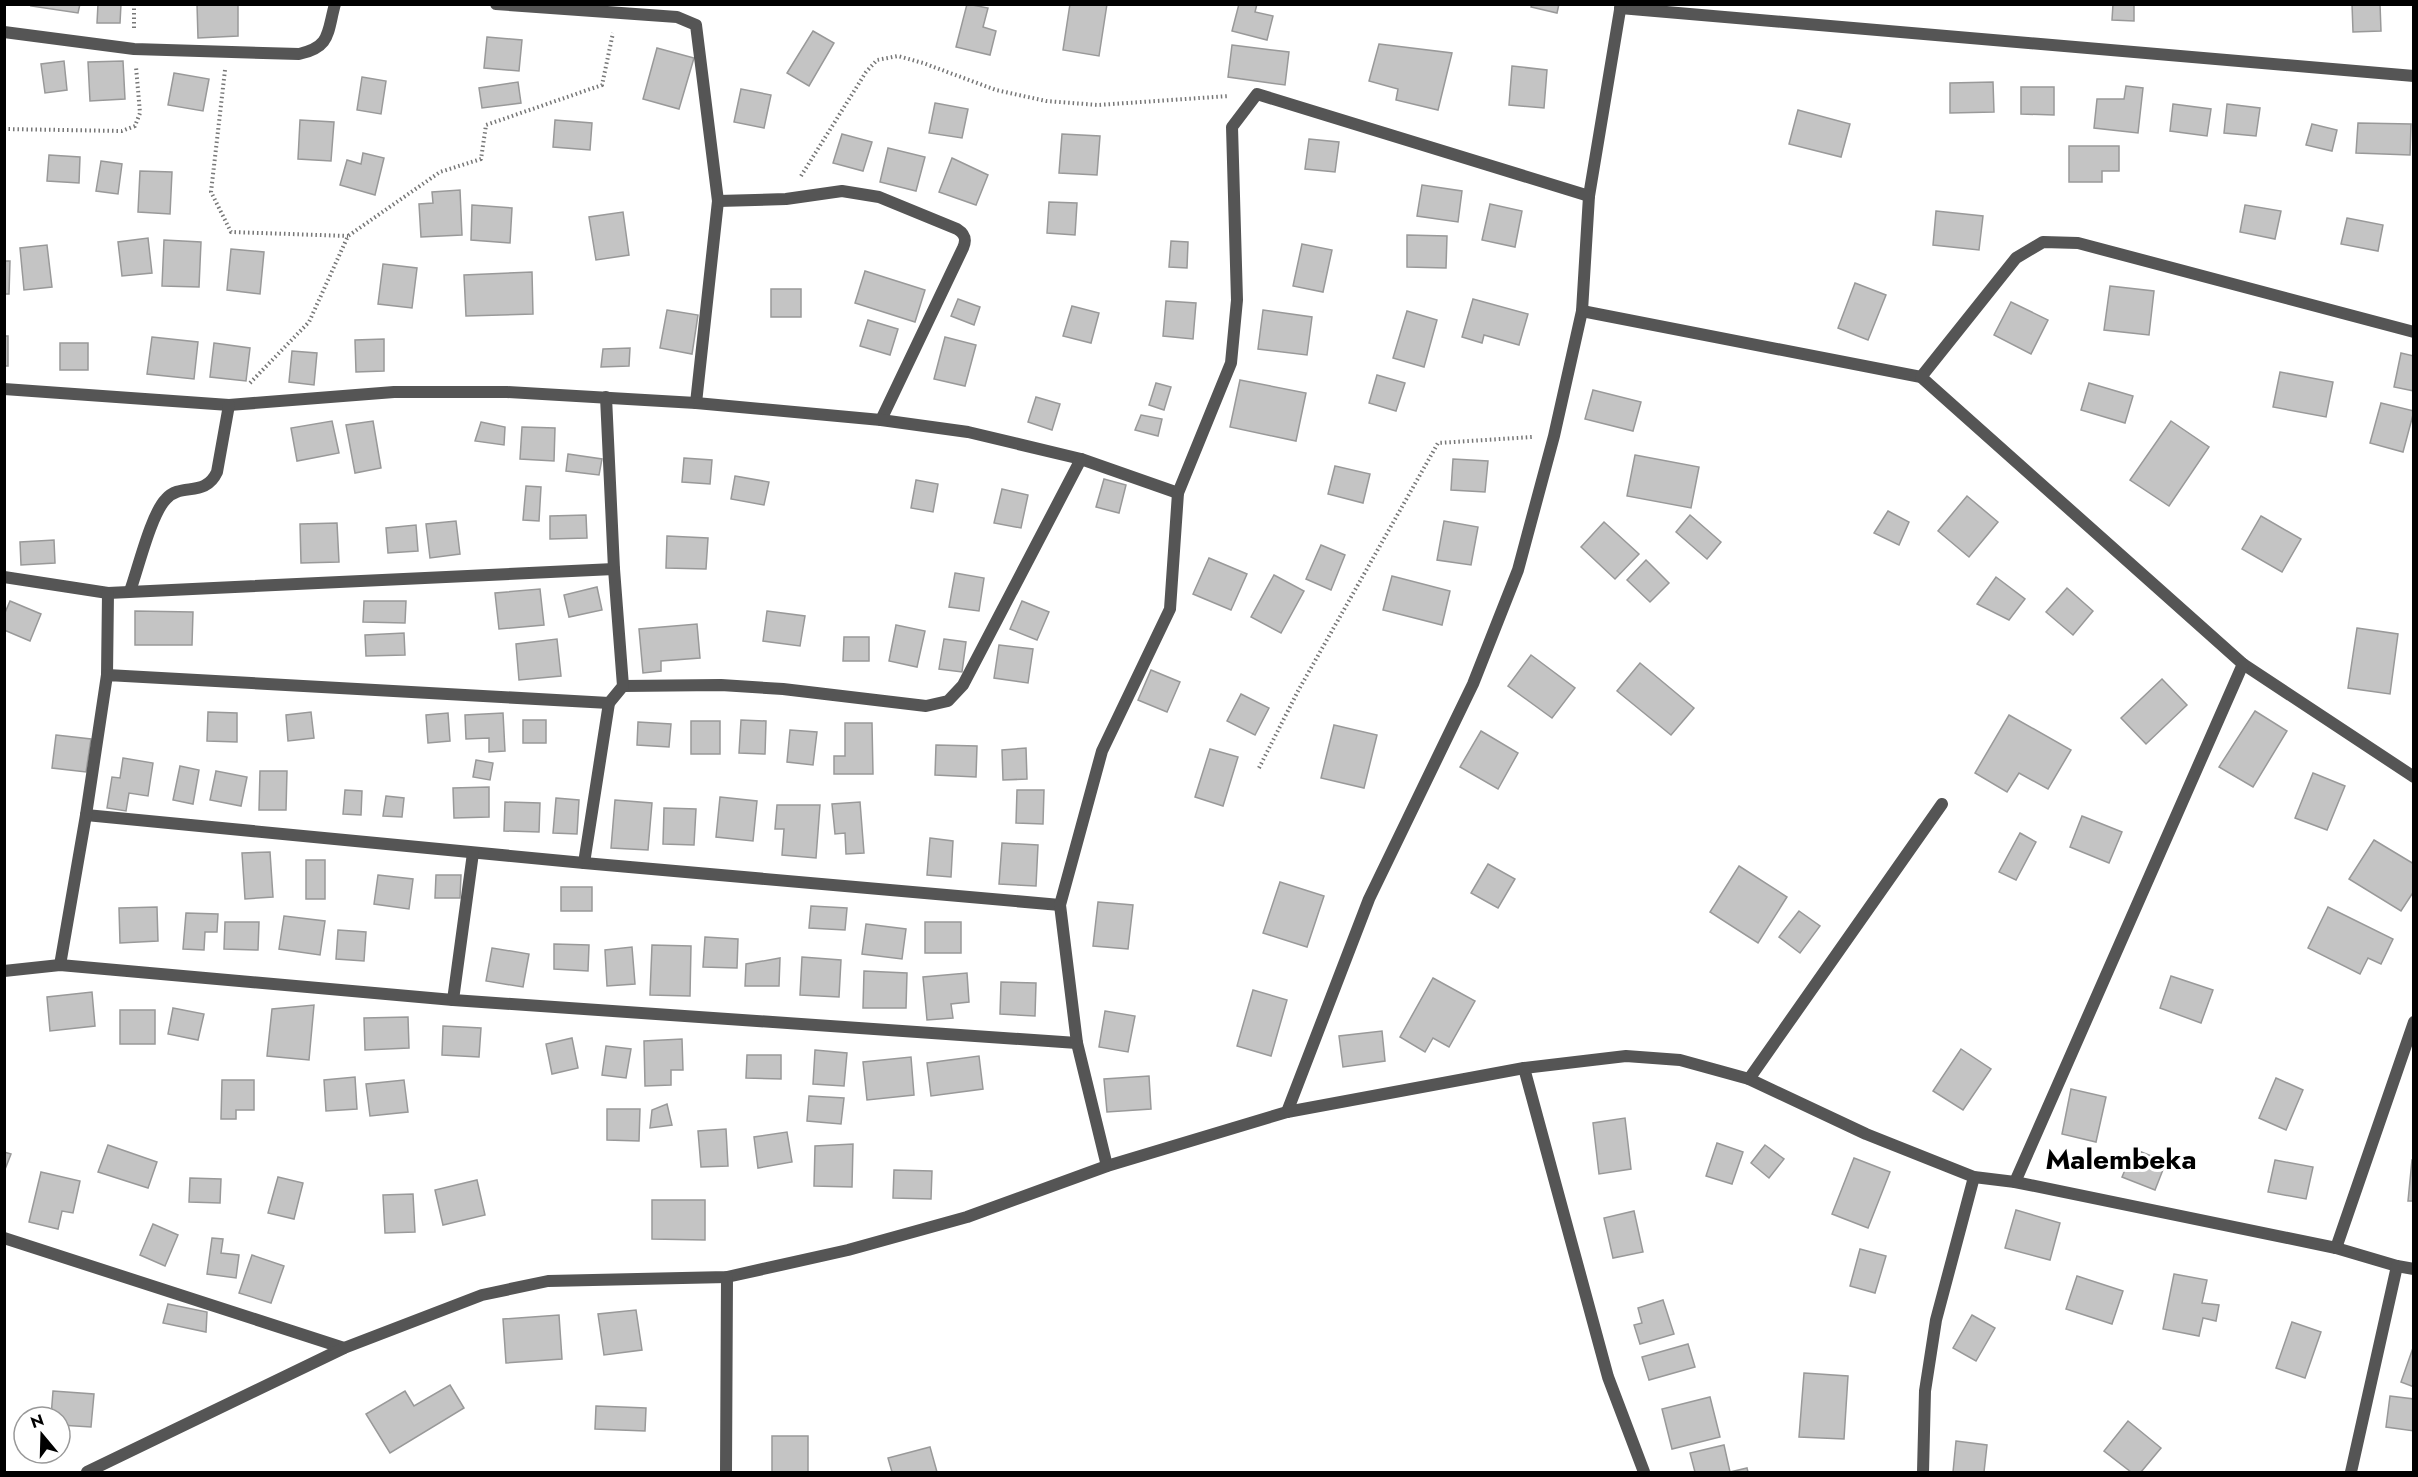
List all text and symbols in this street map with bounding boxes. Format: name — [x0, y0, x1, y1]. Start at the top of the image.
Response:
district label: Malembeka — [2045, 1139, 2197, 1180]
north arrow — [12, 1405, 72, 1465]
text: N — [28, 1408, 47, 1434]

